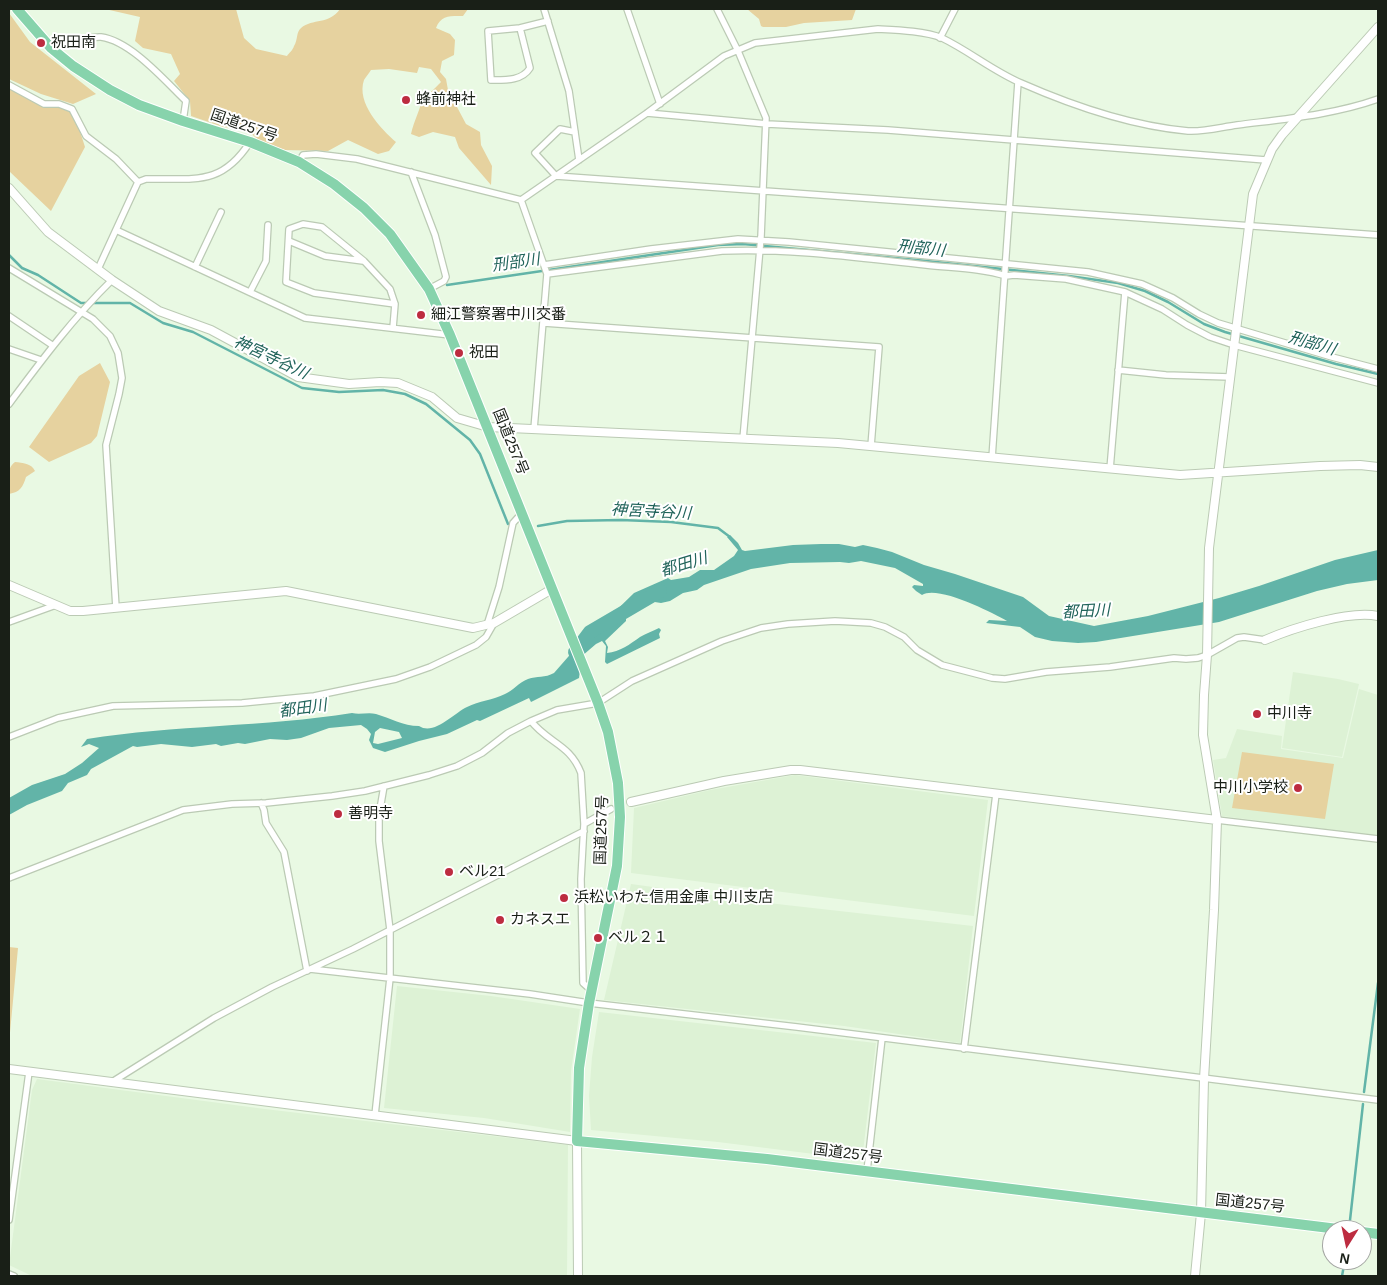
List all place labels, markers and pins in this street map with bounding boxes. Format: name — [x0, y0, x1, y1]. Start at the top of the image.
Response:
place label: 祝田南 — [51, 34, 96, 52]
marker: 祝田南 — [35, 37, 47, 49]
place label: 蜂前神社 — [416, 91, 476, 109]
marker: 蜂前神社 — [400, 94, 412, 106]
place label: 細江警察署中川交番 — [431, 306, 566, 324]
marker: 細江警察署中川交番 — [415, 309, 427, 321]
place label: 祝田 — [469, 344, 499, 362]
marker: 祝田 — [453, 347, 465, 359]
place label: 中川寺 — [1267, 705, 1312, 723]
marker: 中川寺 — [1251, 708, 1263, 720]
place label: 中川小学校 — [1213, 779, 1288, 797]
marker: 中川小学校 — [1292, 782, 1304, 794]
place label: 善明寺 — [348, 805, 393, 823]
marker: 善明寺 — [332, 808, 344, 820]
place label: ベル21 — [459, 863, 506, 881]
marker: ベル21 — [443, 866, 455, 878]
place label: 浜松いわた信用金庫 中川支店 — [574, 889, 773, 907]
marker: 浜松いわた信用金庫 中川支店 — [558, 892, 570, 904]
place label: カネスエ — [510, 911, 570, 929]
marker: カネスエ — [494, 914, 506, 926]
place label: ベル２１ — [608, 929, 668, 947]
marker: ベル２１ — [592, 932, 604, 944]

